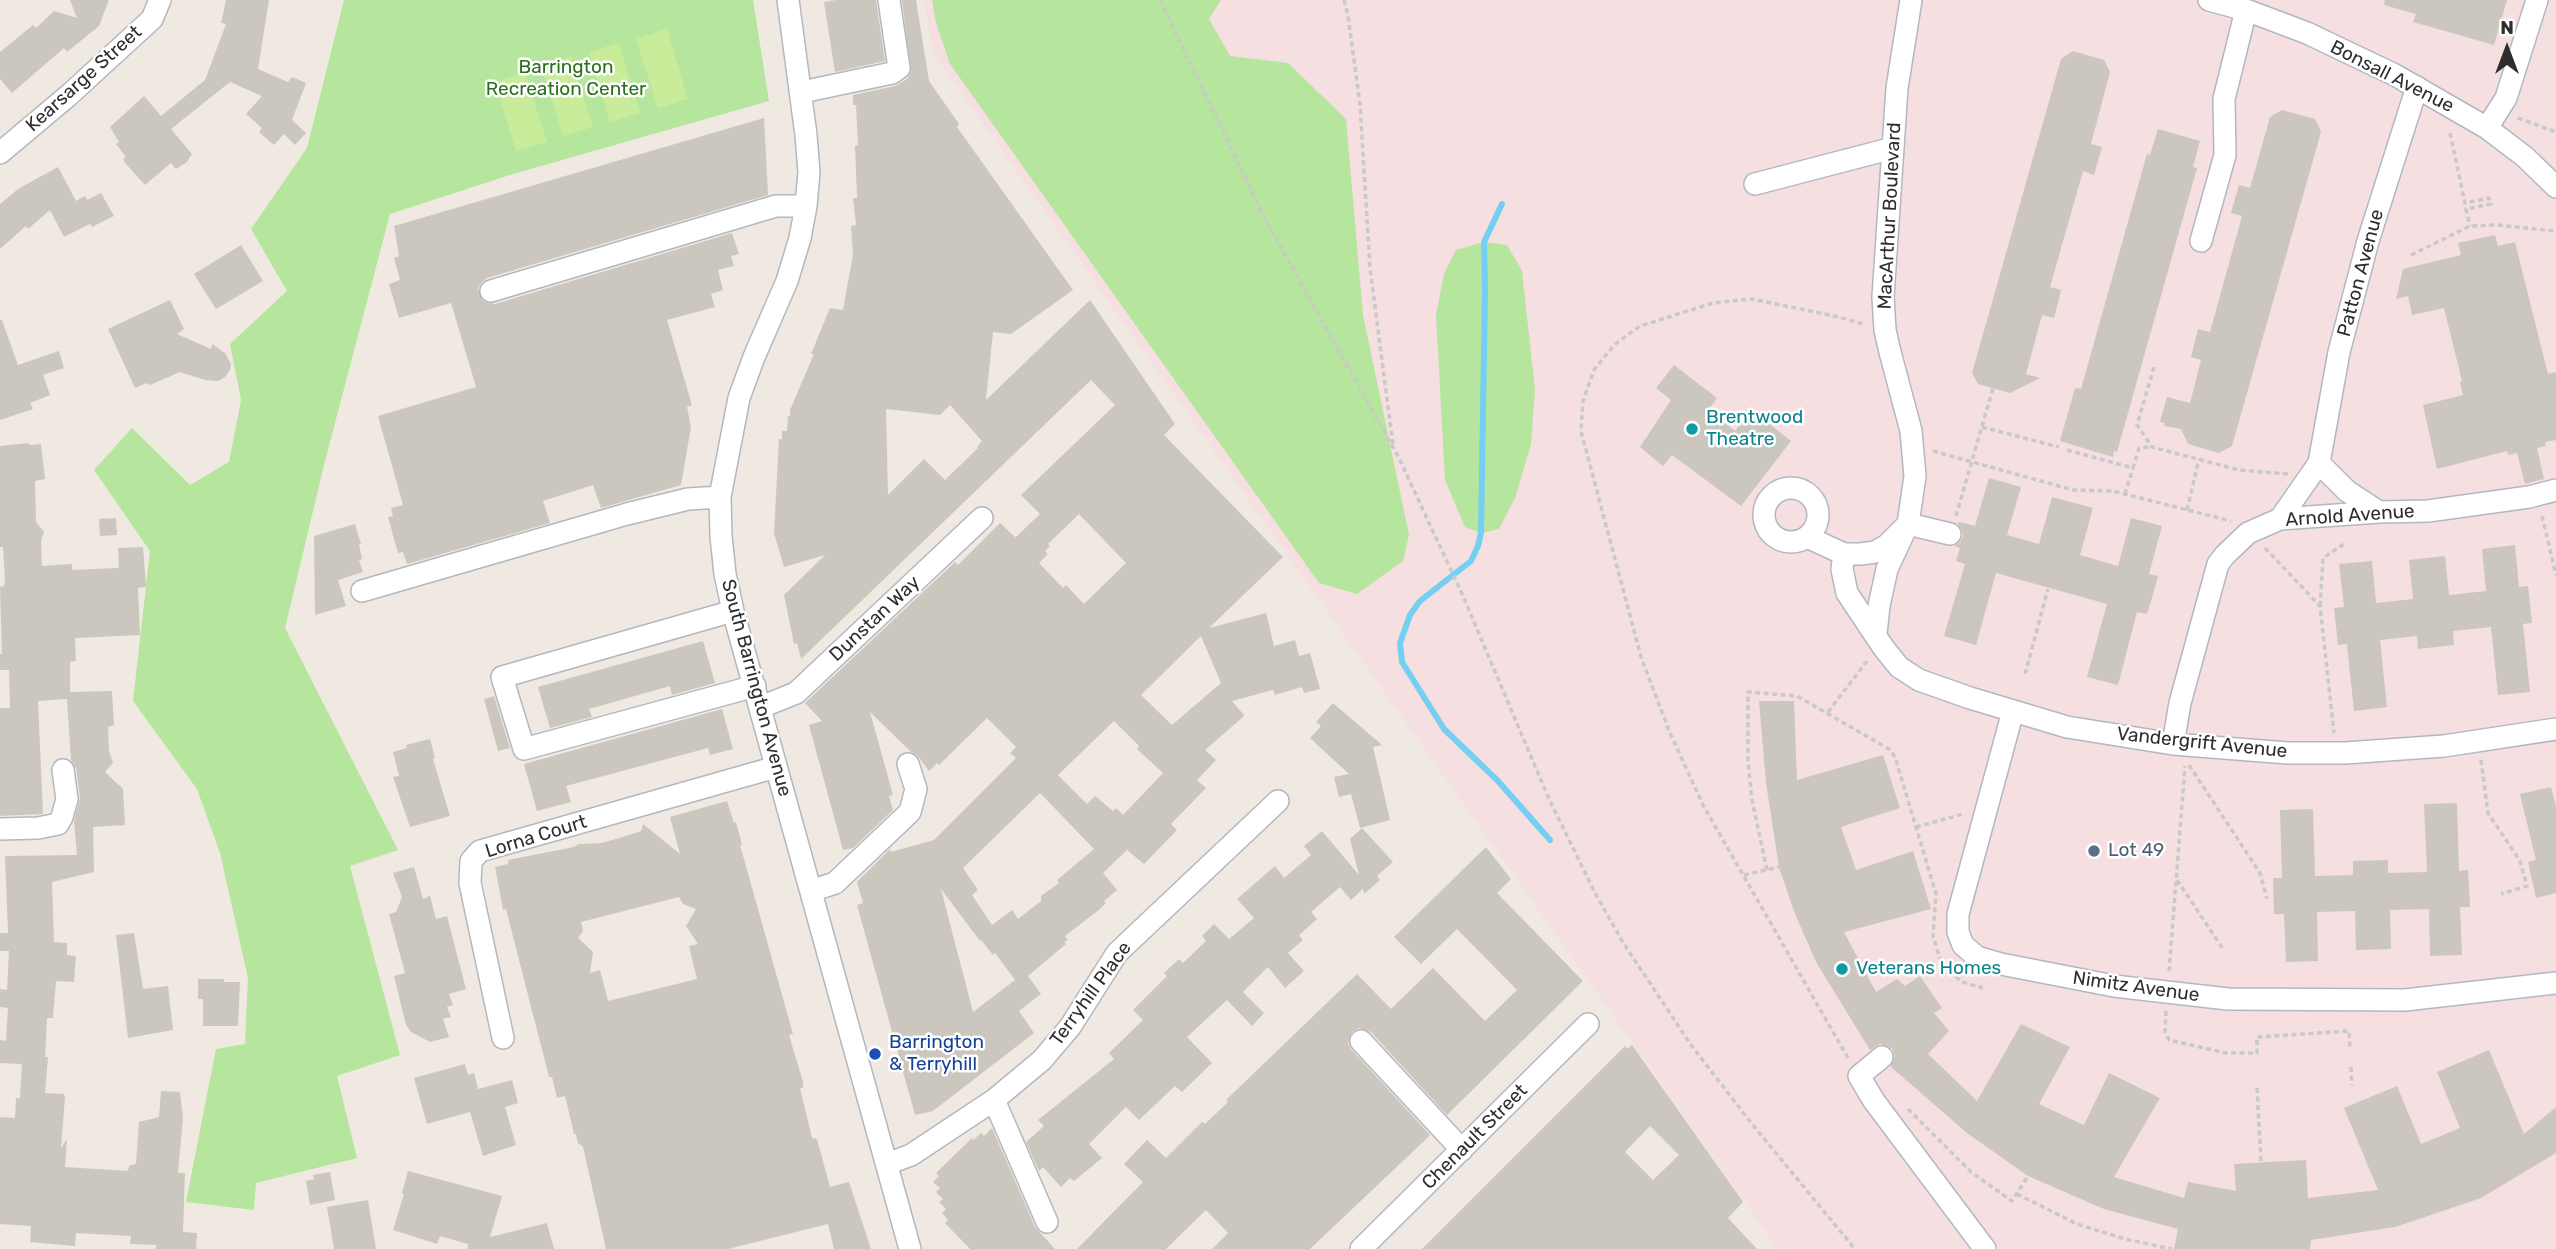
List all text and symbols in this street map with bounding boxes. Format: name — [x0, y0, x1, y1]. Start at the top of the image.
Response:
north arrow — [2472, 14, 2542, 84]
text: N — [2500, 16, 2514, 39]
street label: Kearsarge Street — [21, 21, 147, 137]
street label: Bonsall Avenue — [2326, 36, 2458, 118]
park label: Barrington Recreation Center — [486, 57, 646, 101]
street label: MacArthur Boulevard — [1874, 122, 1906, 310]
street label: Patton Avenue — [2333, 207, 2389, 339]
place label: Brentwood Theatre — [1706, 407, 1803, 451]
marker: Brentwood Theatre — [1684, 421, 1700, 437]
street label: Arnold Avenue — [2285, 500, 2415, 532]
street label: Dunstan Way — [825, 571, 925, 667]
street label: South Barrington Avenue — [716, 577, 796, 799]
street label: Vandergrift Avenue — [2116, 723, 2288, 763]
street label: Lorna Court — [482, 811, 590, 863]
place label: Lot 49 — [2108, 840, 2164, 862]
marker: Lot 49 — [2086, 843, 2102, 859]
street label: Terryhill Place — [1046, 937, 1136, 1051]
place label: Veterans Homes — [1856, 958, 2001, 980]
marker: Veterans Homes — [1834, 961, 1850, 977]
street label: Nimitz Avenue — [2071, 967, 2201, 1007]
place label: Barrington & Terryhill — [889, 1032, 984, 1076]
marker: Barrington & Terryhill — [867, 1046, 883, 1062]
street label: Chenault Street — [1417, 1079, 1533, 1195]

